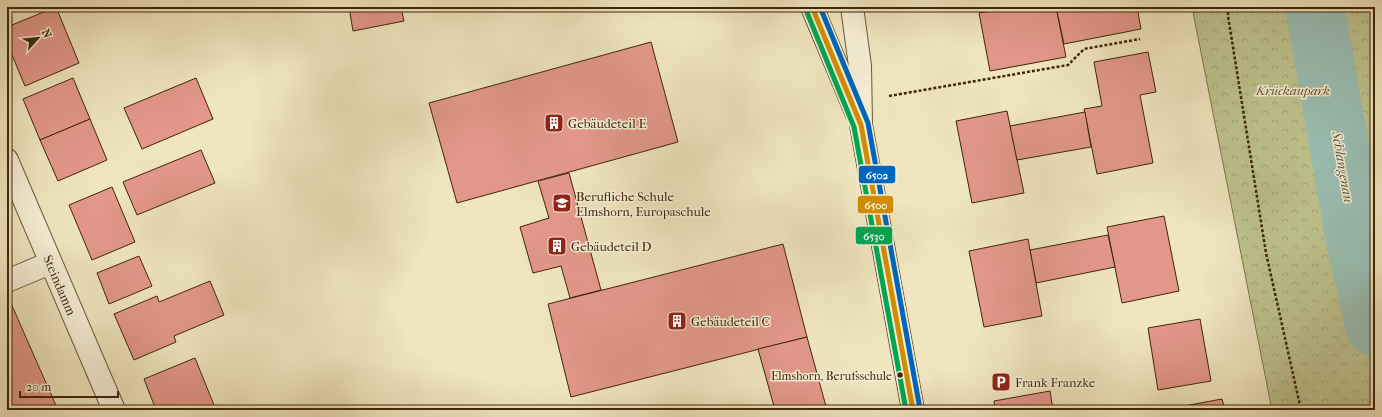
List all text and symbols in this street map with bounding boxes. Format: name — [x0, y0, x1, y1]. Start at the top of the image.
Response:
north arrow — [18, 18, 58, 58]
text: N — [39, 27, 54, 41]
park label: Krückaupark — [1255, 83, 1330, 98]
building icon: Gebäudeteil E — [543, 112, 565, 134]
place label: Gebäudeteil E — [568, 116, 647, 131]
water label: Schlangenau — [1328, 129, 1357, 204]
line badge: 6502 — [858, 165, 896, 184]
text: 6502 — [866, 169, 889, 182]
place label: Berufliche Schule Elmshorn, Europaschule — [576, 189, 711, 219]
school or university icon: Berufliche Schule Elmshorn, Europaschule — [551, 192, 573, 214]
line badge: 6500 — [857, 195, 894, 214]
text: 6500 — [865, 199, 887, 212]
line badge: 6530 — [855, 226, 893, 245]
text: 6530 — [863, 230, 885, 243]
building icon: Gebäudeteil D — [546, 235, 568, 257]
place label: Gebäudeteil D — [571, 239, 652, 254]
street label: Steindamm — [40, 253, 79, 318]
building icon: Gebäudeteil C — [666, 310, 688, 332]
place label: Gebäudeteil C — [691, 314, 771, 329]
place label: Elmshorn, Berufsschule — [771, 369, 892, 383]
marker: Elmshorn, Berufsschule — [895, 370, 905, 380]
parking icon: Frank Franzke — [990, 371, 1012, 393]
scale bar — [20, 373, 118, 399]
place label: Frank Franzke — [1015, 375, 1096, 390]
text: 20 m — [26, 380, 51, 394]

